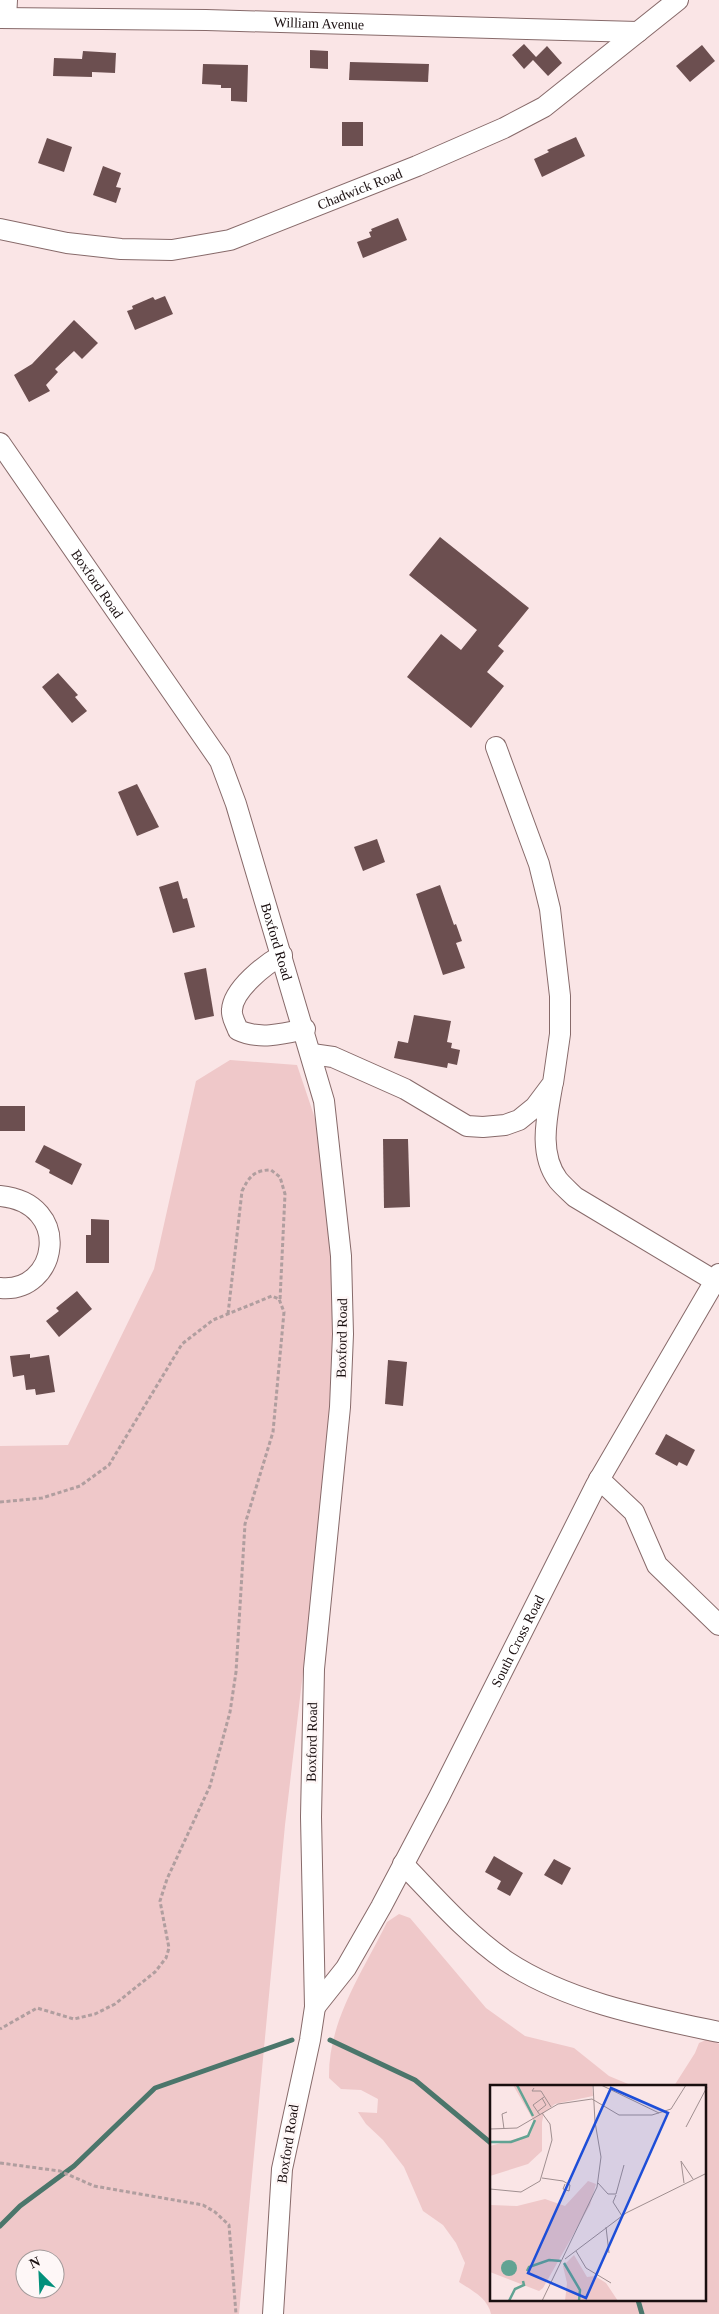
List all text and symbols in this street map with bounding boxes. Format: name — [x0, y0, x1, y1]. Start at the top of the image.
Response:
street label: William Avenue — [273, 14, 364, 32]
street label: Chadwick Road — [315, 165, 404, 212]
street label: Boxford Road — [68, 547, 126, 621]
street label: Boxford Road — [258, 901, 295, 982]
street label: Boxford Road — [334, 1298, 350, 1378]
street label: South Cross Road — [488, 1593, 547, 1690]
street label: Boxford Road — [304, 1702, 320, 1782]
inset map — [490, 2085, 706, 2302]
street label: Boxford Road — [274, 2103, 302, 2185]
north arrow — [15, 2249, 65, 2299]
text: N — [27, 2254, 43, 2271]

